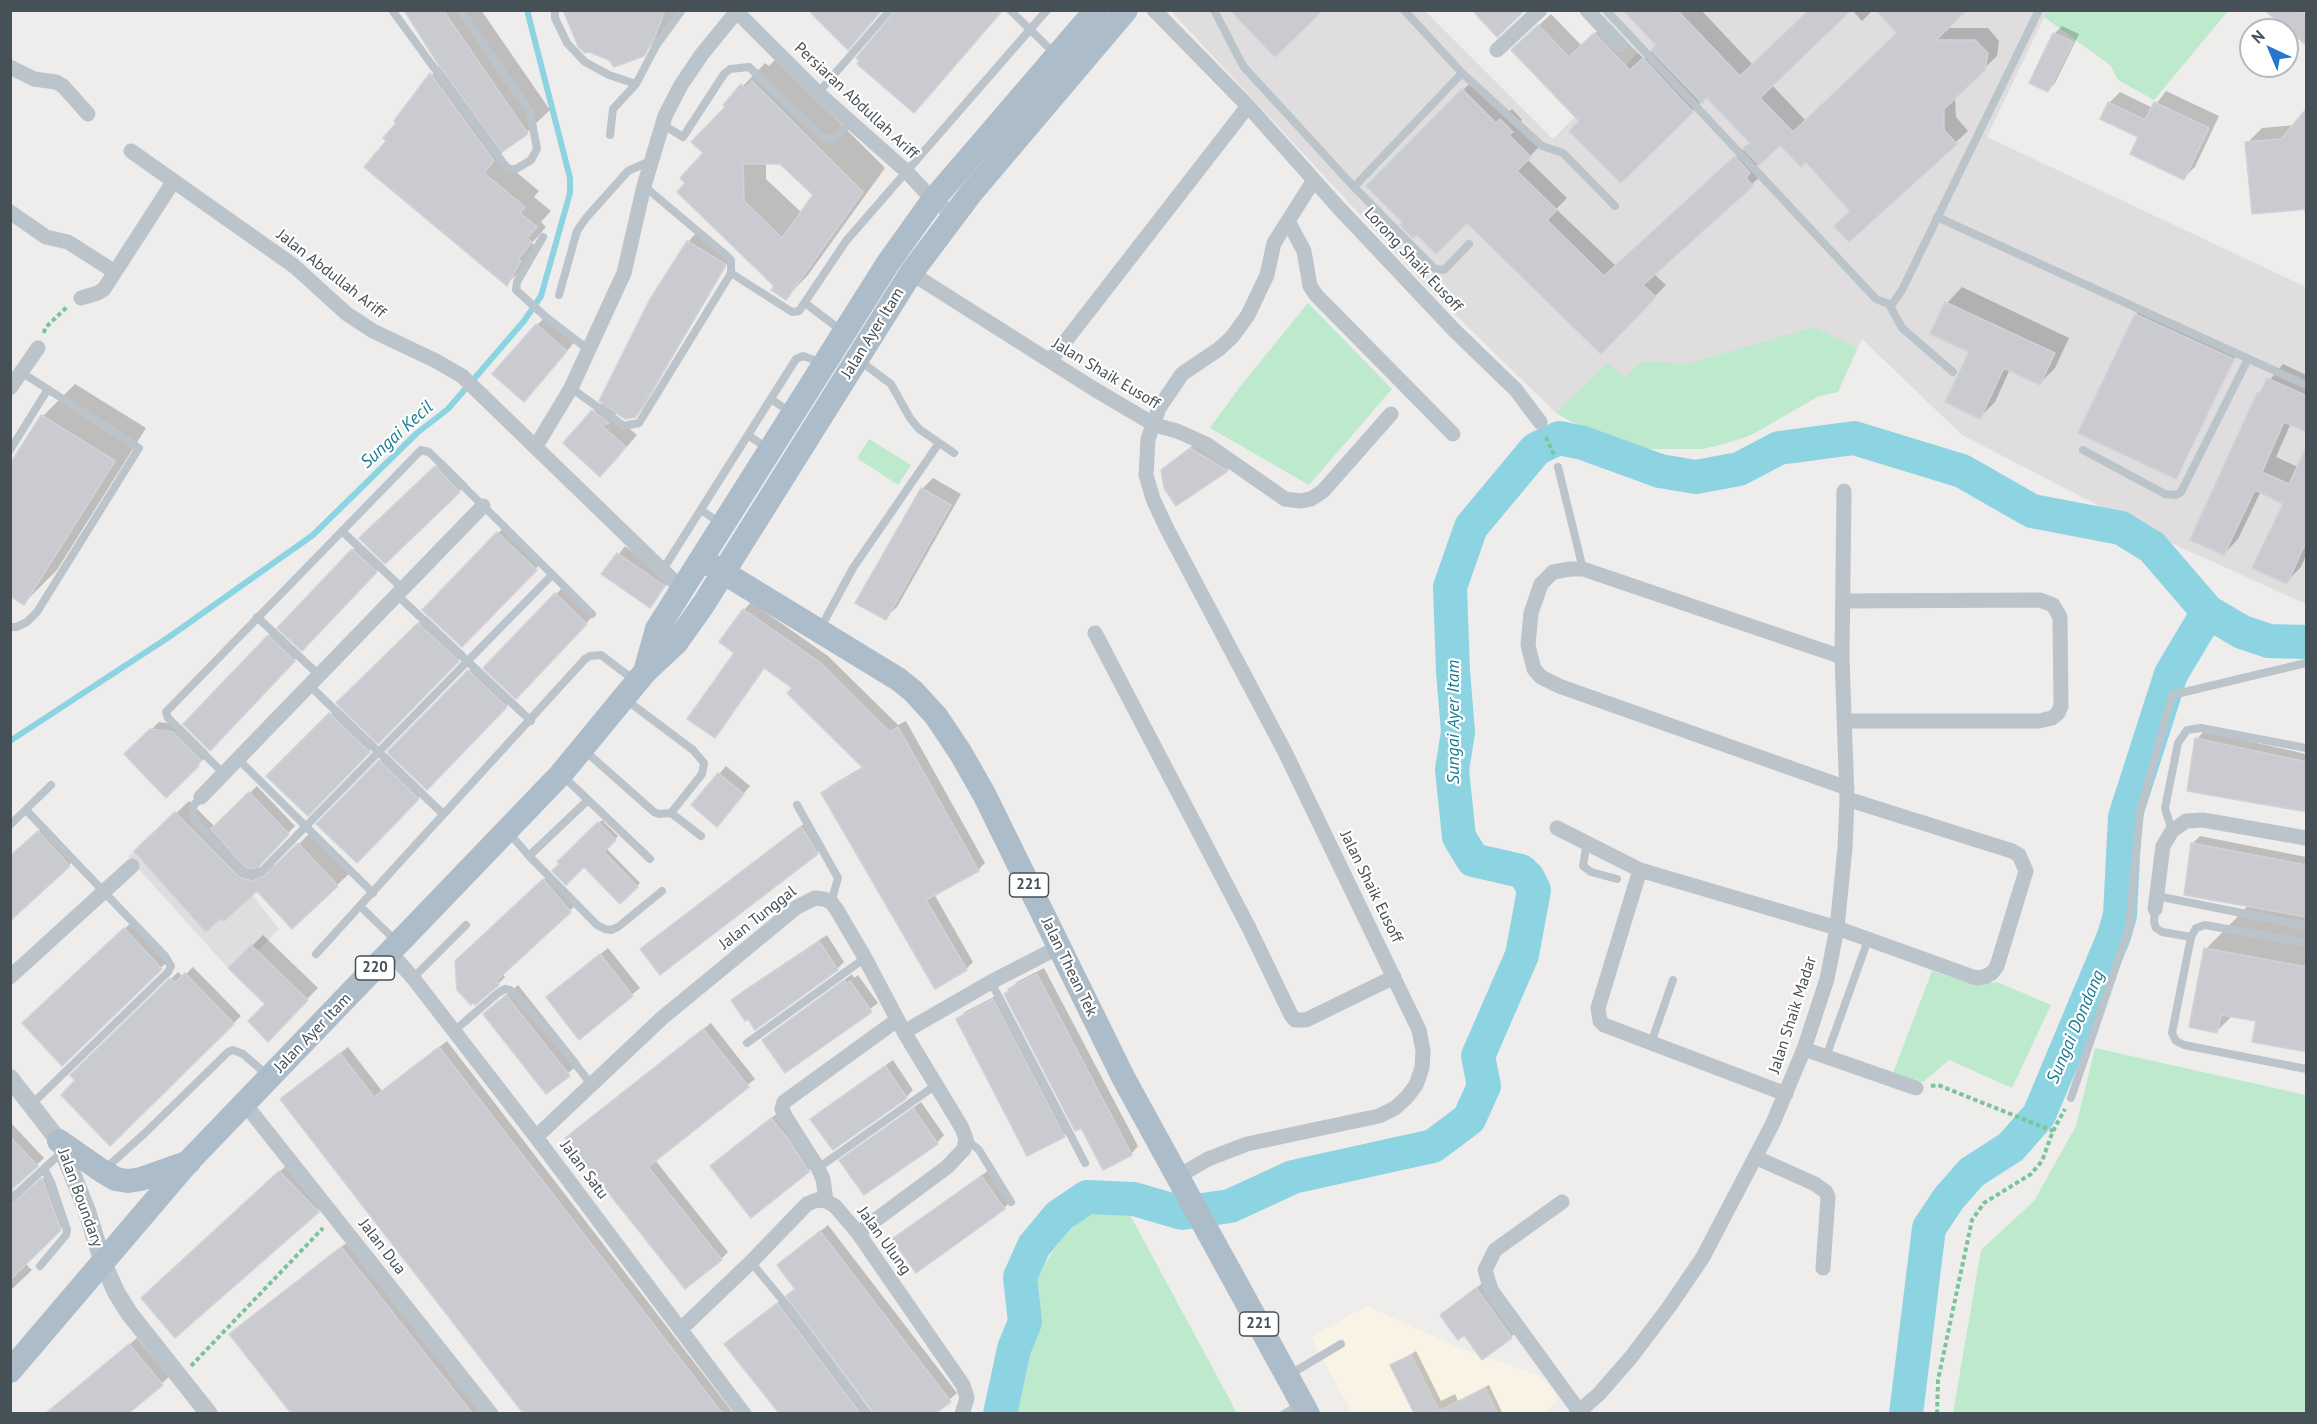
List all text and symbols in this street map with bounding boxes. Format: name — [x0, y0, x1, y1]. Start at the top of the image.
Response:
north arrow — [2239, 18, 2299, 78]
text: N — [2247, 26, 2269, 47]
street label: Persiaran Abdullah Ariff — [790, 39, 922, 163]
street label: Lorong Shaik Eusoff — [1360, 204, 1466, 316]
street label: Jalan Abdullah Ariff — [273, 225, 389, 323]
street label: Jalan Ayer Itam — [838, 284, 908, 382]
street label: Jalan Shaik Eusoff — [1049, 334, 1163, 414]
water label: Sungai Kecil — [356, 397, 438, 473]
water label: Sungai Ayer Itam — [1443, 660, 1465, 784]
street label: Jalan Shaik Eusoff — [1336, 828, 1406, 946]
road number: 221 — [1010, 873, 1048, 897]
street label: Jalan Tunggal — [716, 882, 800, 954]
street label: Jalan Thean Tek — [1037, 914, 1101, 1020]
street label: Jalan Shaik Madar — [1765, 954, 1821, 1076]
road number: 220 — [356, 956, 394, 980]
water label: Sungai Dondang — [2042, 967, 2110, 1087]
street label: Jalan Ayer Itam — [270, 989, 356, 1077]
street label: Jalan Satu — [556, 1137, 612, 1203]
street label: Jalan Boundary — [53, 1146, 107, 1250]
street label: Jalan Ulung — [853, 1203, 915, 1279]
street label: Jalan Dua — [354, 1215, 410, 1279]
road number: 221 — [1240, 1312, 1278, 1336]

